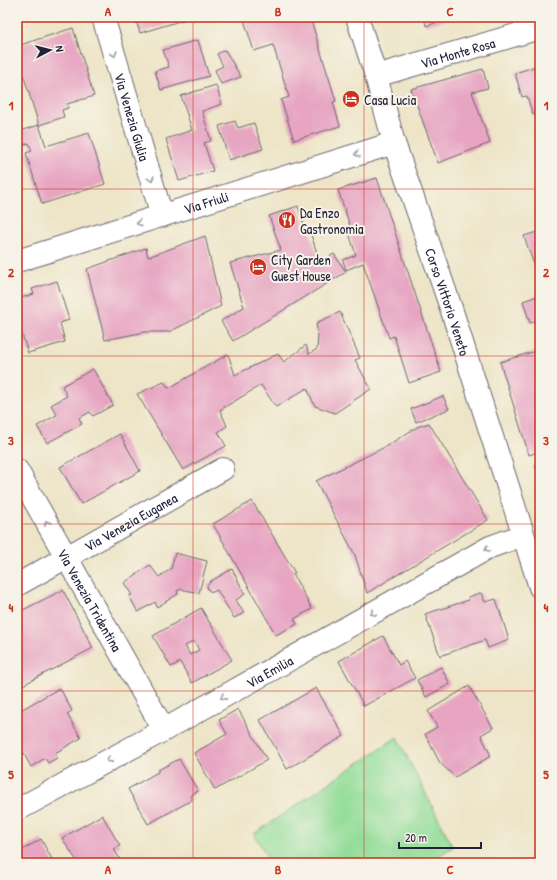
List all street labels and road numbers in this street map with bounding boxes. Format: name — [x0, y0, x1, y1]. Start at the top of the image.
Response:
street label: Via Monte Rosa — [418, 32, 497, 72]
street label: Via Venezia Giulia — [111, 70, 155, 163]
street label: Via Friuli — [181, 186, 231, 218]
street label: Corso Vittorio Veneto — [421, 245, 475, 358]
street label: Via Venezia Euganea — [80, 487, 181, 555]
street label: Via Venezia Tridentina — [54, 545, 127, 655]
street label: Via Emilia — [242, 650, 297, 692]

